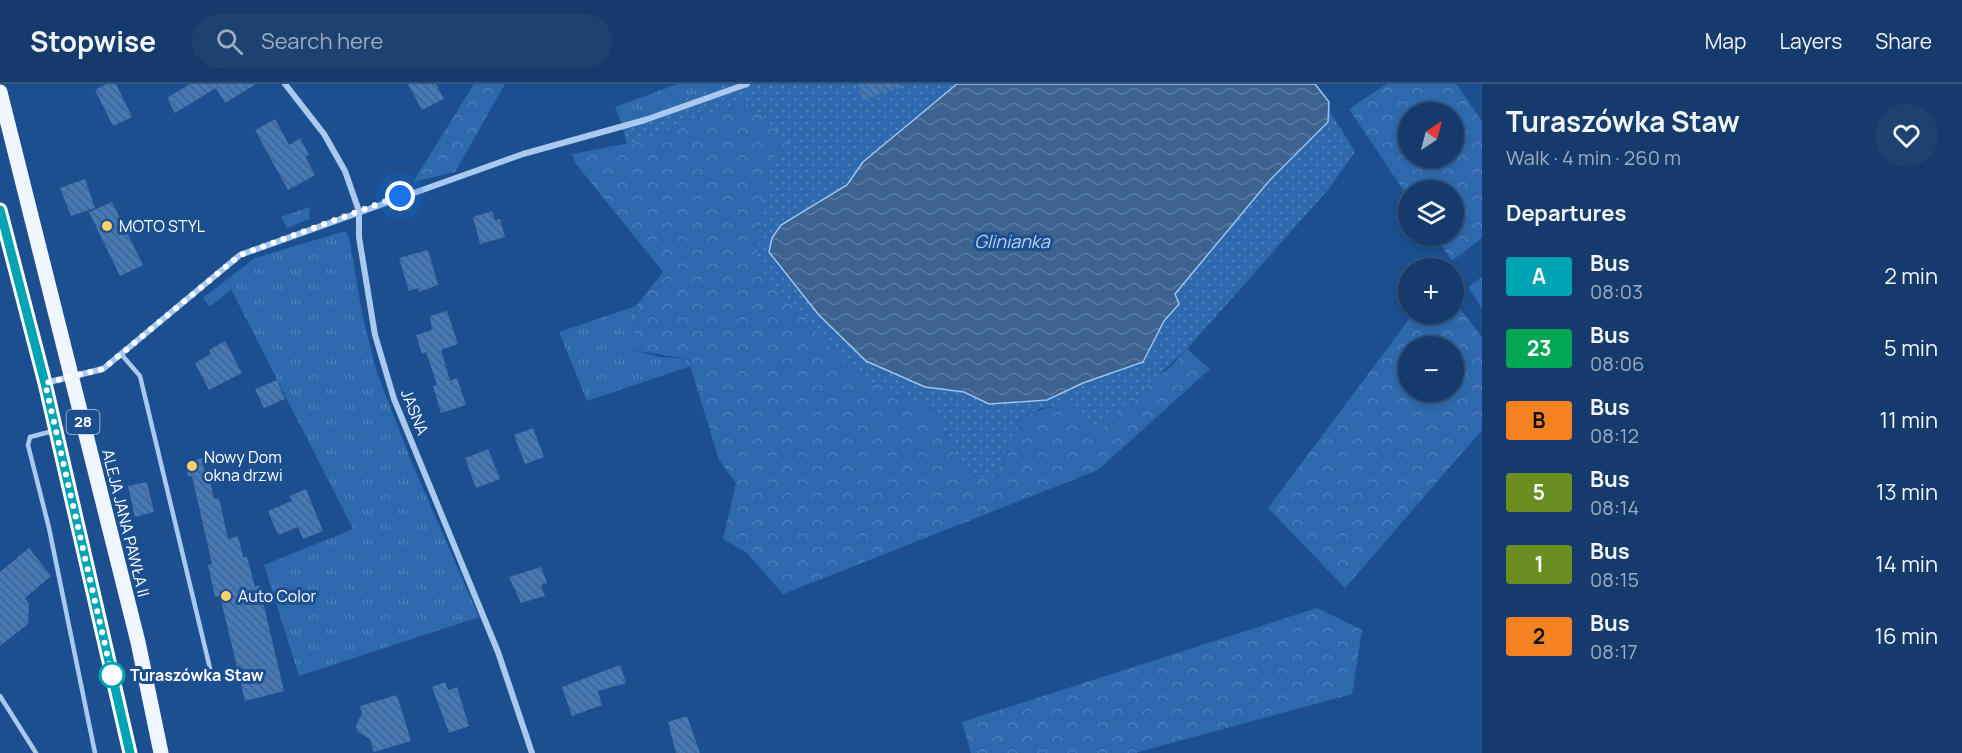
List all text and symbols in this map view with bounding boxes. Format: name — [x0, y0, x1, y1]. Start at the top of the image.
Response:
search box — [192, 14, 612, 68]
text: Stopwise — [30, 22, 156, 60]
icon: search — [213, 25, 246, 58]
text: Search here — [261, 26, 383, 56]
text: Map — [1705, 27, 1746, 55]
text: Layers — [1779, 27, 1842, 55]
text: Share — [1875, 27, 1932, 55]
north arrow — [1398, 102, 1464, 168]
map controls — [1398, 102, 1464, 402]
text: Turaszówka Staw — [1506, 102, 1740, 140]
button: heart — [1875, 104, 1938, 167]
text: Walk · 4 min · 260 m — [1506, 144, 1681, 171]
button: layers — [1398, 180, 1464, 246]
your location — [385, 181, 415, 211]
text: Departures — [1506, 198, 1626, 228]
place label: MOTO STYL — [119, 215, 205, 237]
marker: MOTO STYL — [100, 219, 114, 233]
water label: Glinianka — [974, 229, 1051, 253]
text: Bus — [1590, 248, 1630, 278]
button: + — [1398, 258, 1464, 324]
text: 2 min — [1884, 261, 1938, 291]
text: A — [1532, 262, 1546, 290]
text: 08:03 — [1590, 278, 1643, 305]
text: Bus — [1590, 320, 1630, 350]
text: 5 min — [1884, 333, 1938, 363]
text: 23 — [1527, 334, 1551, 362]
button: − — [1398, 336, 1464, 402]
text: 08:06 — [1590, 350, 1644, 377]
street label: JASNA — [396, 386, 434, 438]
text: Bus — [1590, 392, 1630, 422]
text: 11 min — [1880, 405, 1938, 435]
text: B — [1532, 406, 1546, 434]
road number: 28 — [66, 410, 100, 434]
text: 08:12 — [1590, 422, 1639, 449]
place label: Nowy Dom okna drzwi — [204, 446, 283, 486]
street label: ALEJA JANA PAWŁA II — [97, 447, 155, 599]
marker: Nowy Dom okna drzwi — [185, 459, 199, 473]
text: Bus — [1590, 464, 1630, 494]
text: 13 min — [1876, 477, 1938, 507]
text: 5 — [1533, 478, 1545, 506]
text: 08:14 — [1590, 494, 1639, 521]
text: Bus — [1590, 536, 1630, 566]
text: 14 min — [1875, 549, 1938, 579]
text: 1 — [1534, 550, 1544, 578]
text: 08:15 — [1590, 566, 1639, 593]
place label: Auto Color — [238, 585, 317, 607]
marker: Auto Color — [219, 589, 233, 603]
text: Bus — [1590, 608, 1630, 638]
text: 16 min — [1875, 621, 1938, 651]
text: 2 — [1533, 622, 1545, 650]
text: 08:17 — [1590, 638, 1638, 665]
marker: Turaszówka Staw — [99, 662, 125, 688]
place label: Turaszówka Staw — [130, 664, 264, 686]

